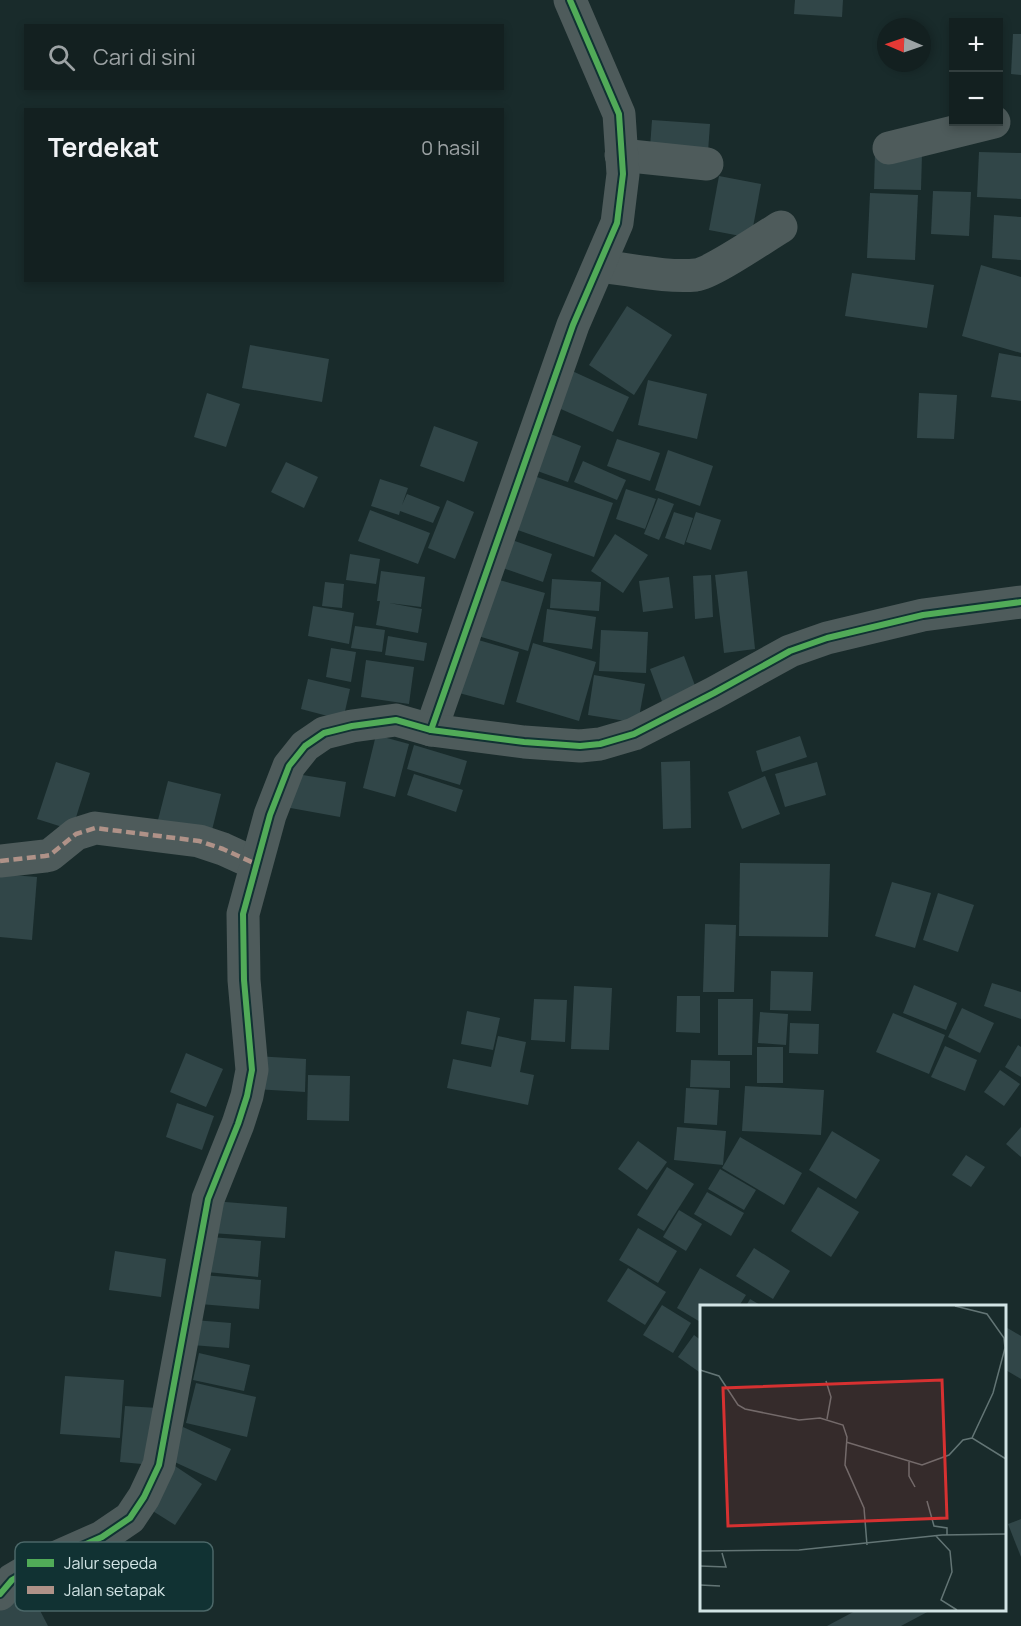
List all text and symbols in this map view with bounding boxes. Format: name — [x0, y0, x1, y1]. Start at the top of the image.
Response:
north arrow — [877, 18, 931, 72]
map controls — [949, 18, 1003, 126]
button: + — [949, 18, 1003, 72]
search box — [24, 24, 504, 90]
icon: search — [45, 41, 78, 74]
text: Cari di sini — [93, 42, 196, 72]
button: − — [949, 72, 1003, 126]
text: Terdekat — [48, 129, 159, 165]
text: 0 hasil — [421, 134, 480, 161]
inset map — [700, 1305, 1006, 1611]
legend — [15, 1542, 213, 1611]
text: Jalur sepeda — [64, 1552, 157, 1574]
text: Jalan setapak — [64, 1579, 166, 1601]

